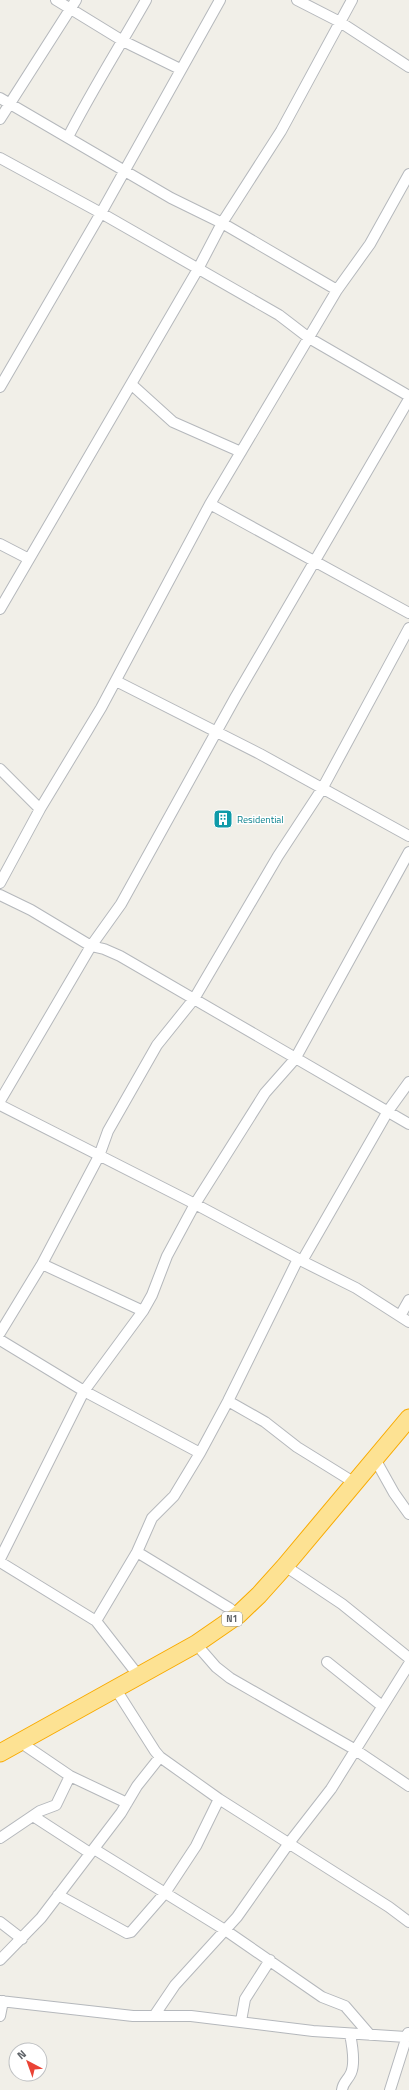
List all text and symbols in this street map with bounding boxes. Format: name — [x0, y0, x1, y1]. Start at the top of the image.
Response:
building icon: Residential — [212, 808, 234, 830]
place label: Residential — [237, 812, 284, 827]
road number: N1 — [222, 1612, 242, 1626]
north arrow — [8, 2042, 48, 2082]
text: N — [13, 2046, 30, 2063]

